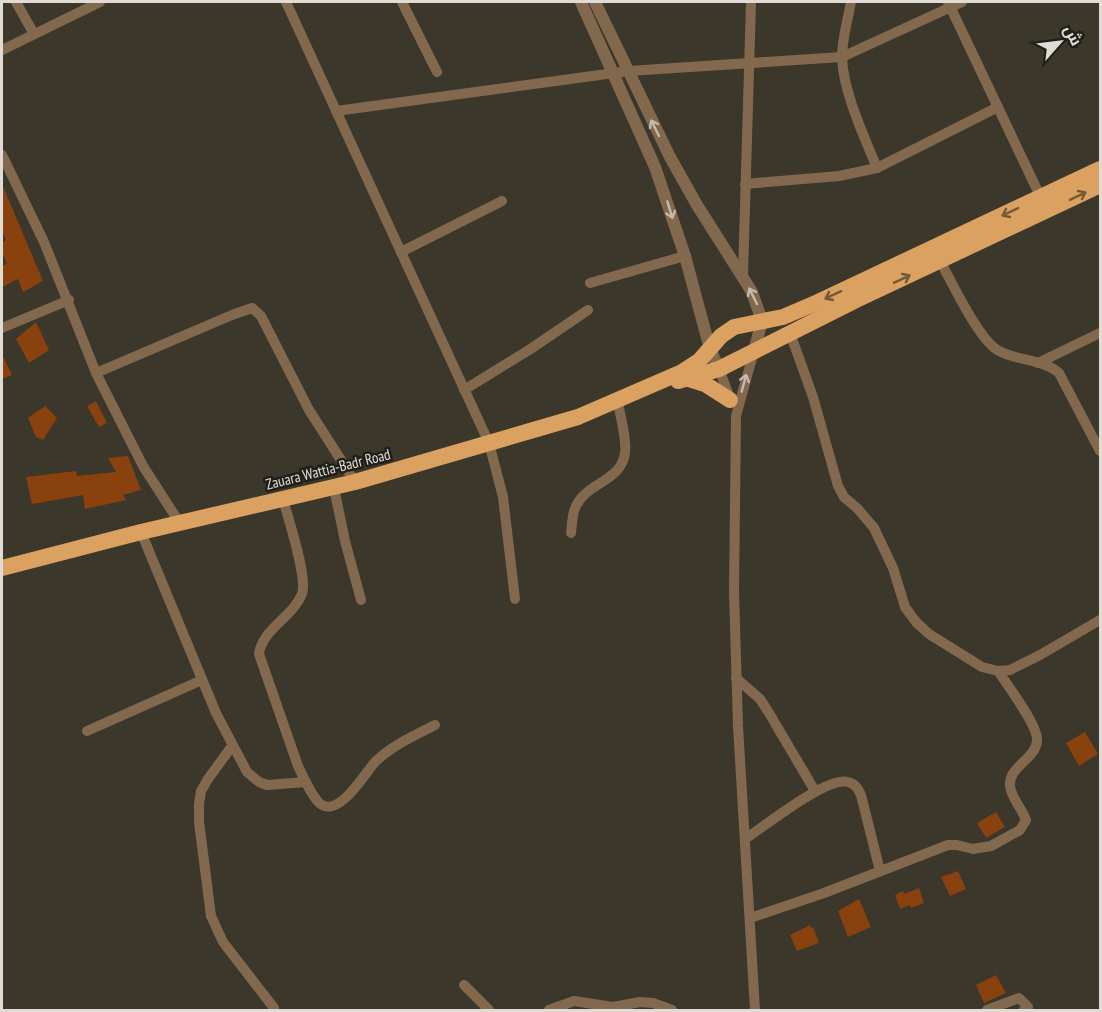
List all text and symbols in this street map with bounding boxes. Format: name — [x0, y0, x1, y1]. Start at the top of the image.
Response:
north arrow — [1030, 12, 1090, 72]
text: ش — [1060, 21, 1087, 49]
one-way arrow — [649, 119, 660, 137]
one-way arrow — [1068, 189, 1086, 201]
one-way arrow — [666, 200, 677, 219]
one-way arrow — [1001, 207, 1019, 219]
one-way arrow — [892, 273, 910, 284]
one-way arrow — [747, 287, 759, 305]
one-way arrow — [825, 290, 843, 302]
one-way arrow — [739, 374, 751, 393]
street label: Zauara Wattia-Badr Road — [264, 444, 392, 494]

